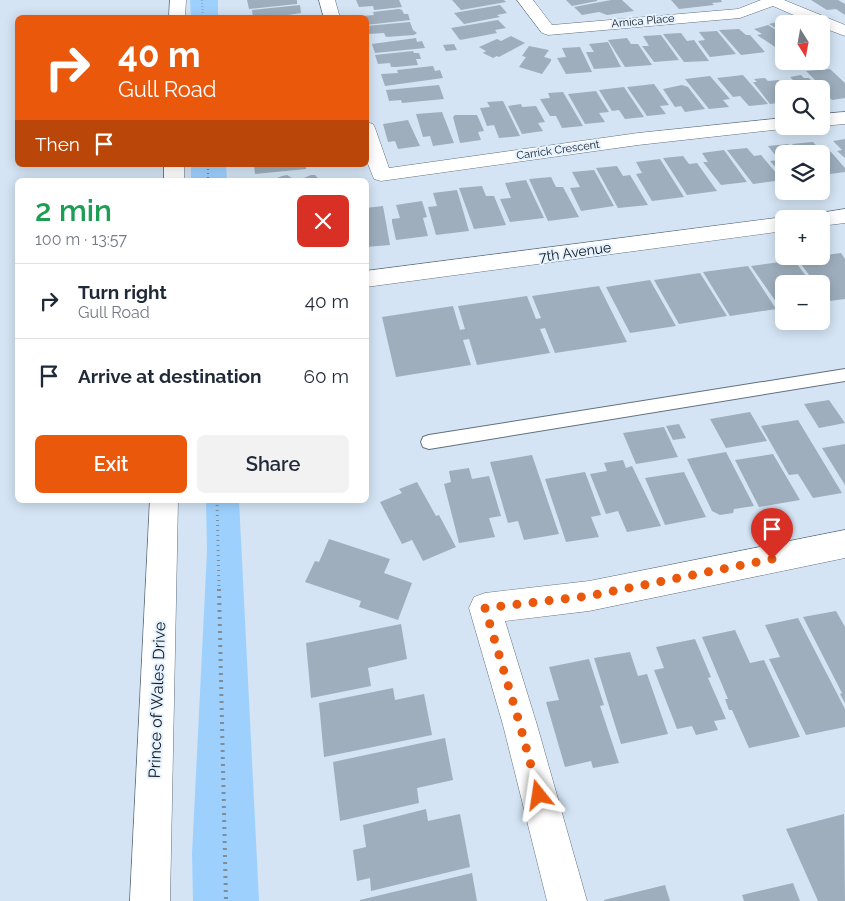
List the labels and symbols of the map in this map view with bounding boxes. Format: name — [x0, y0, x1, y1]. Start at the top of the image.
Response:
street label: Arnica Place — [611, 12, 676, 30]
north arrow — [775, 15, 830, 70]
street label: Carrick Crescent — [516, 138, 601, 162]
street label: 7th Avenue — [538, 239, 612, 265]
pin — [751, 508, 793, 559]
street label: Prince of Wales Drive — [145, 621, 169, 779]
position arrow — [512, 768, 564, 820]

